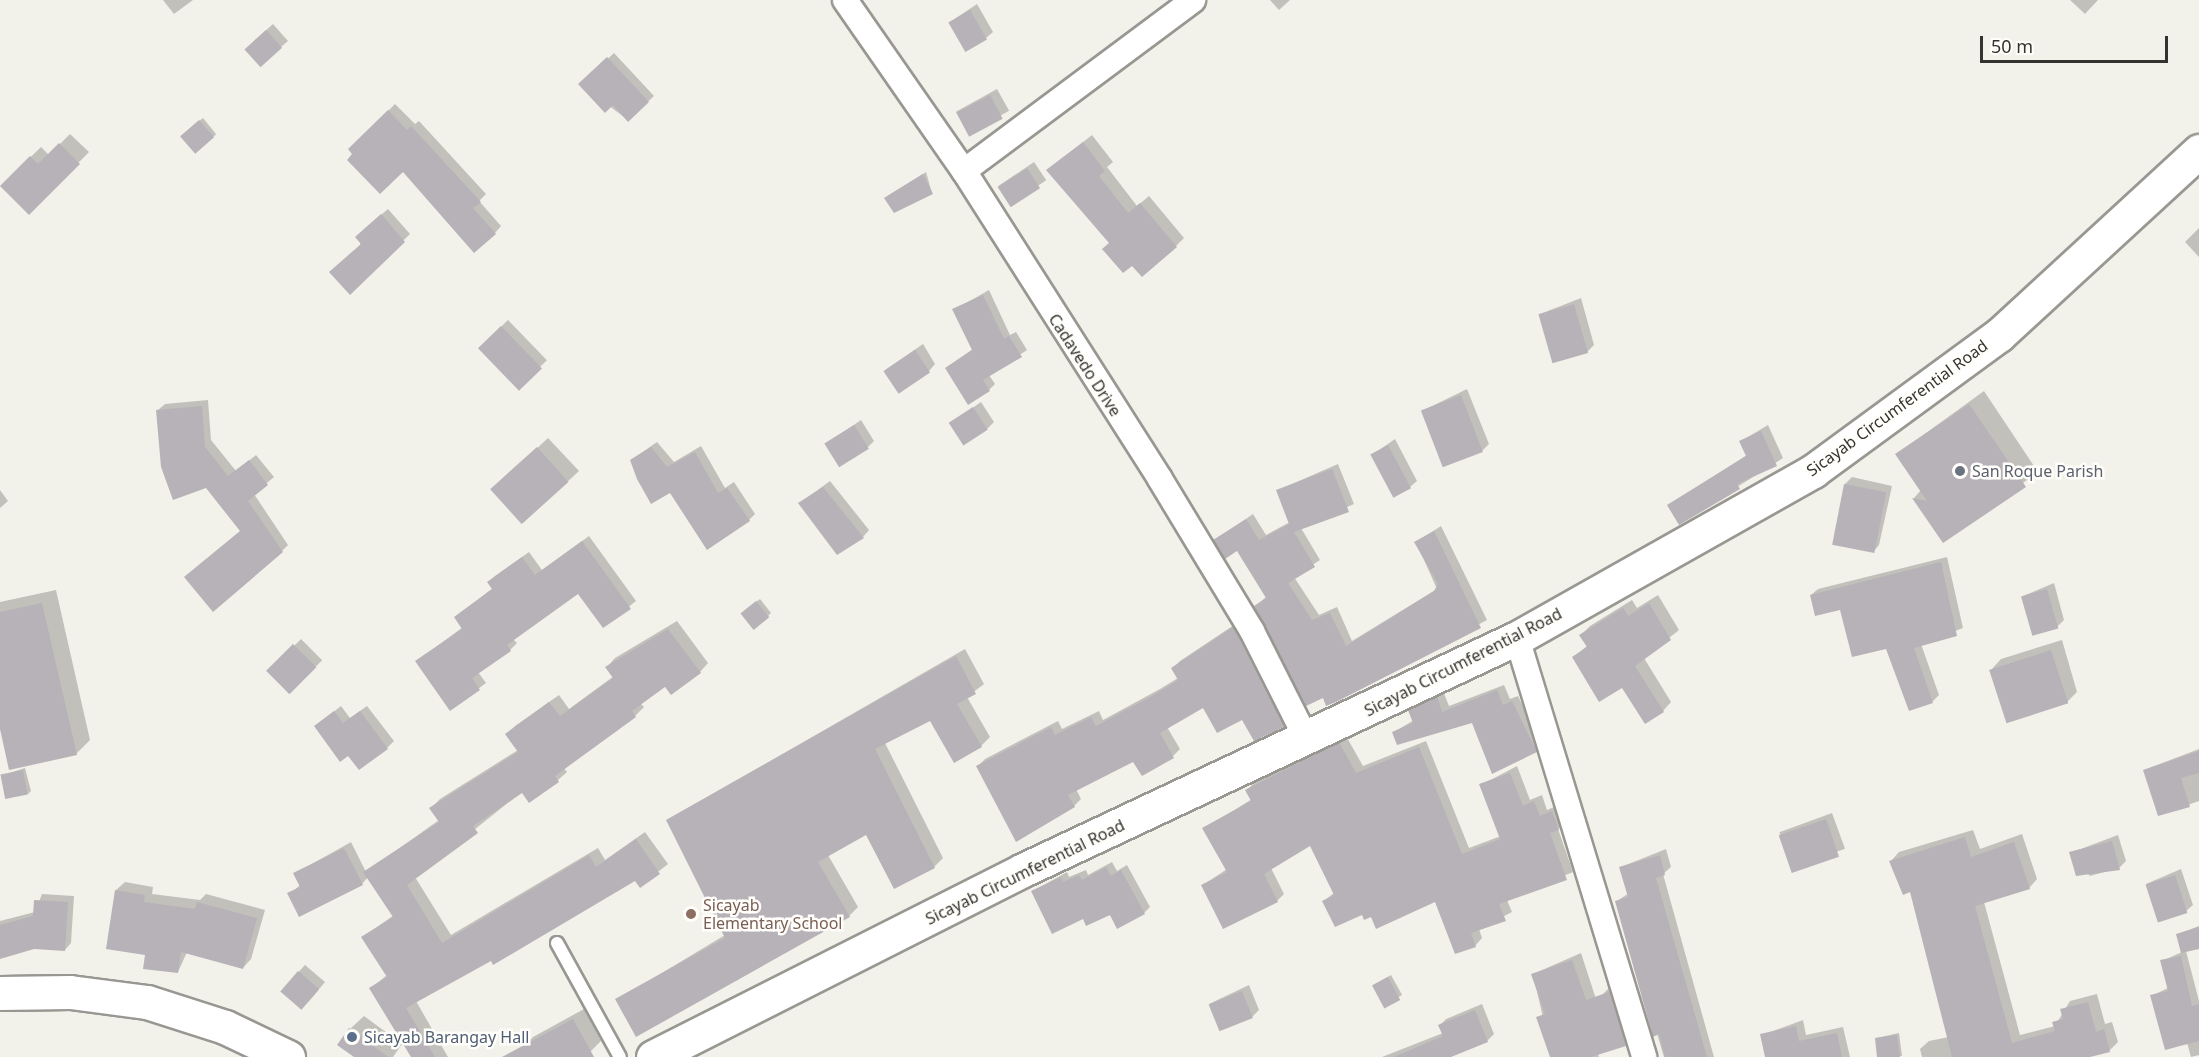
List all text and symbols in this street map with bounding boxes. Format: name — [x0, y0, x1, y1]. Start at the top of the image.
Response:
scale bar — [1983, 24, 2170, 62]
text: 50 m — [1991, 34, 2033, 58]
street label: Cadavedo Drive — [1045, 310, 1125, 420]
street label: Sicayab Circumferential Road — [1803, 336, 1991, 480]
place label: San Roque Parish — [1972, 461, 2103, 481]
marker: San Roque Parish — [1953, 464, 1967, 478]
street label: Sicayab Circumferential Road — [1361, 604, 1565, 720]
street label: Sicayab Circumferential Road — [922, 815, 1128, 929]
place label: Sicayab Elementary School — [703, 895, 842, 933]
marker: Sicayab Elementary School — [684, 907, 698, 921]
place label: Sicayab Barangay Hall — [364, 1027, 529, 1047]
marker: Sicayab Barangay Hall — [345, 1030, 359, 1044]

